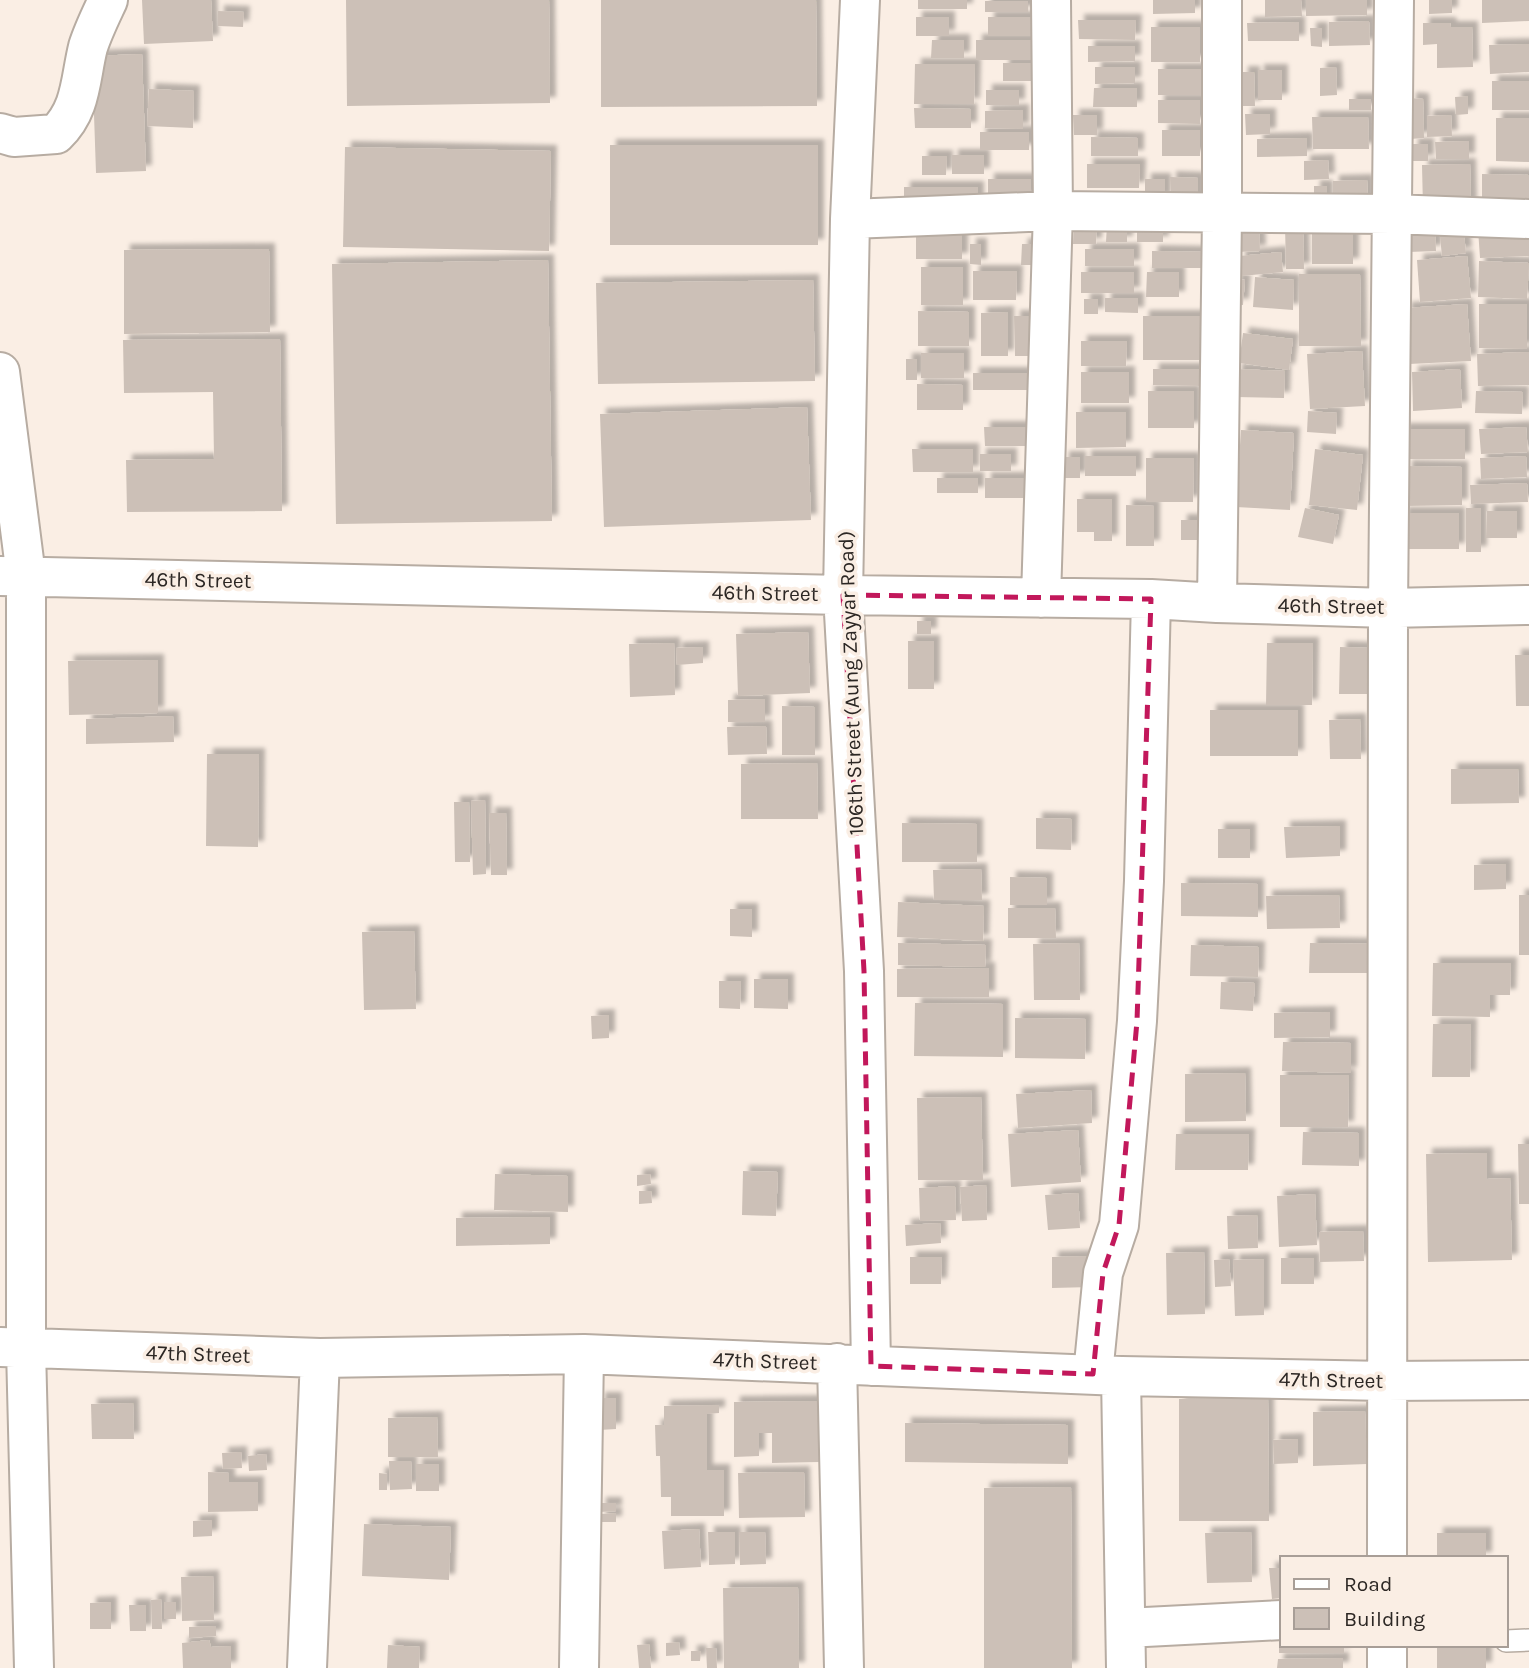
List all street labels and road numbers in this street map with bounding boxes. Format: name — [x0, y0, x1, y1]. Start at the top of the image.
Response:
street label: 106th Street (Aung Zayyar Road) — [834, 530, 868, 836]
street label: 46th Street — [144, 567, 252, 593]
street label: 46th Street — [711, 580, 819, 606]
street label: 46th Street — [1277, 593, 1385, 619]
street label: 47th Street — [145, 1340, 251, 1368]
street label: 47th Street — [712, 1347, 818, 1375]
street label: 47th Street — [1278, 1367, 1384, 1393]

